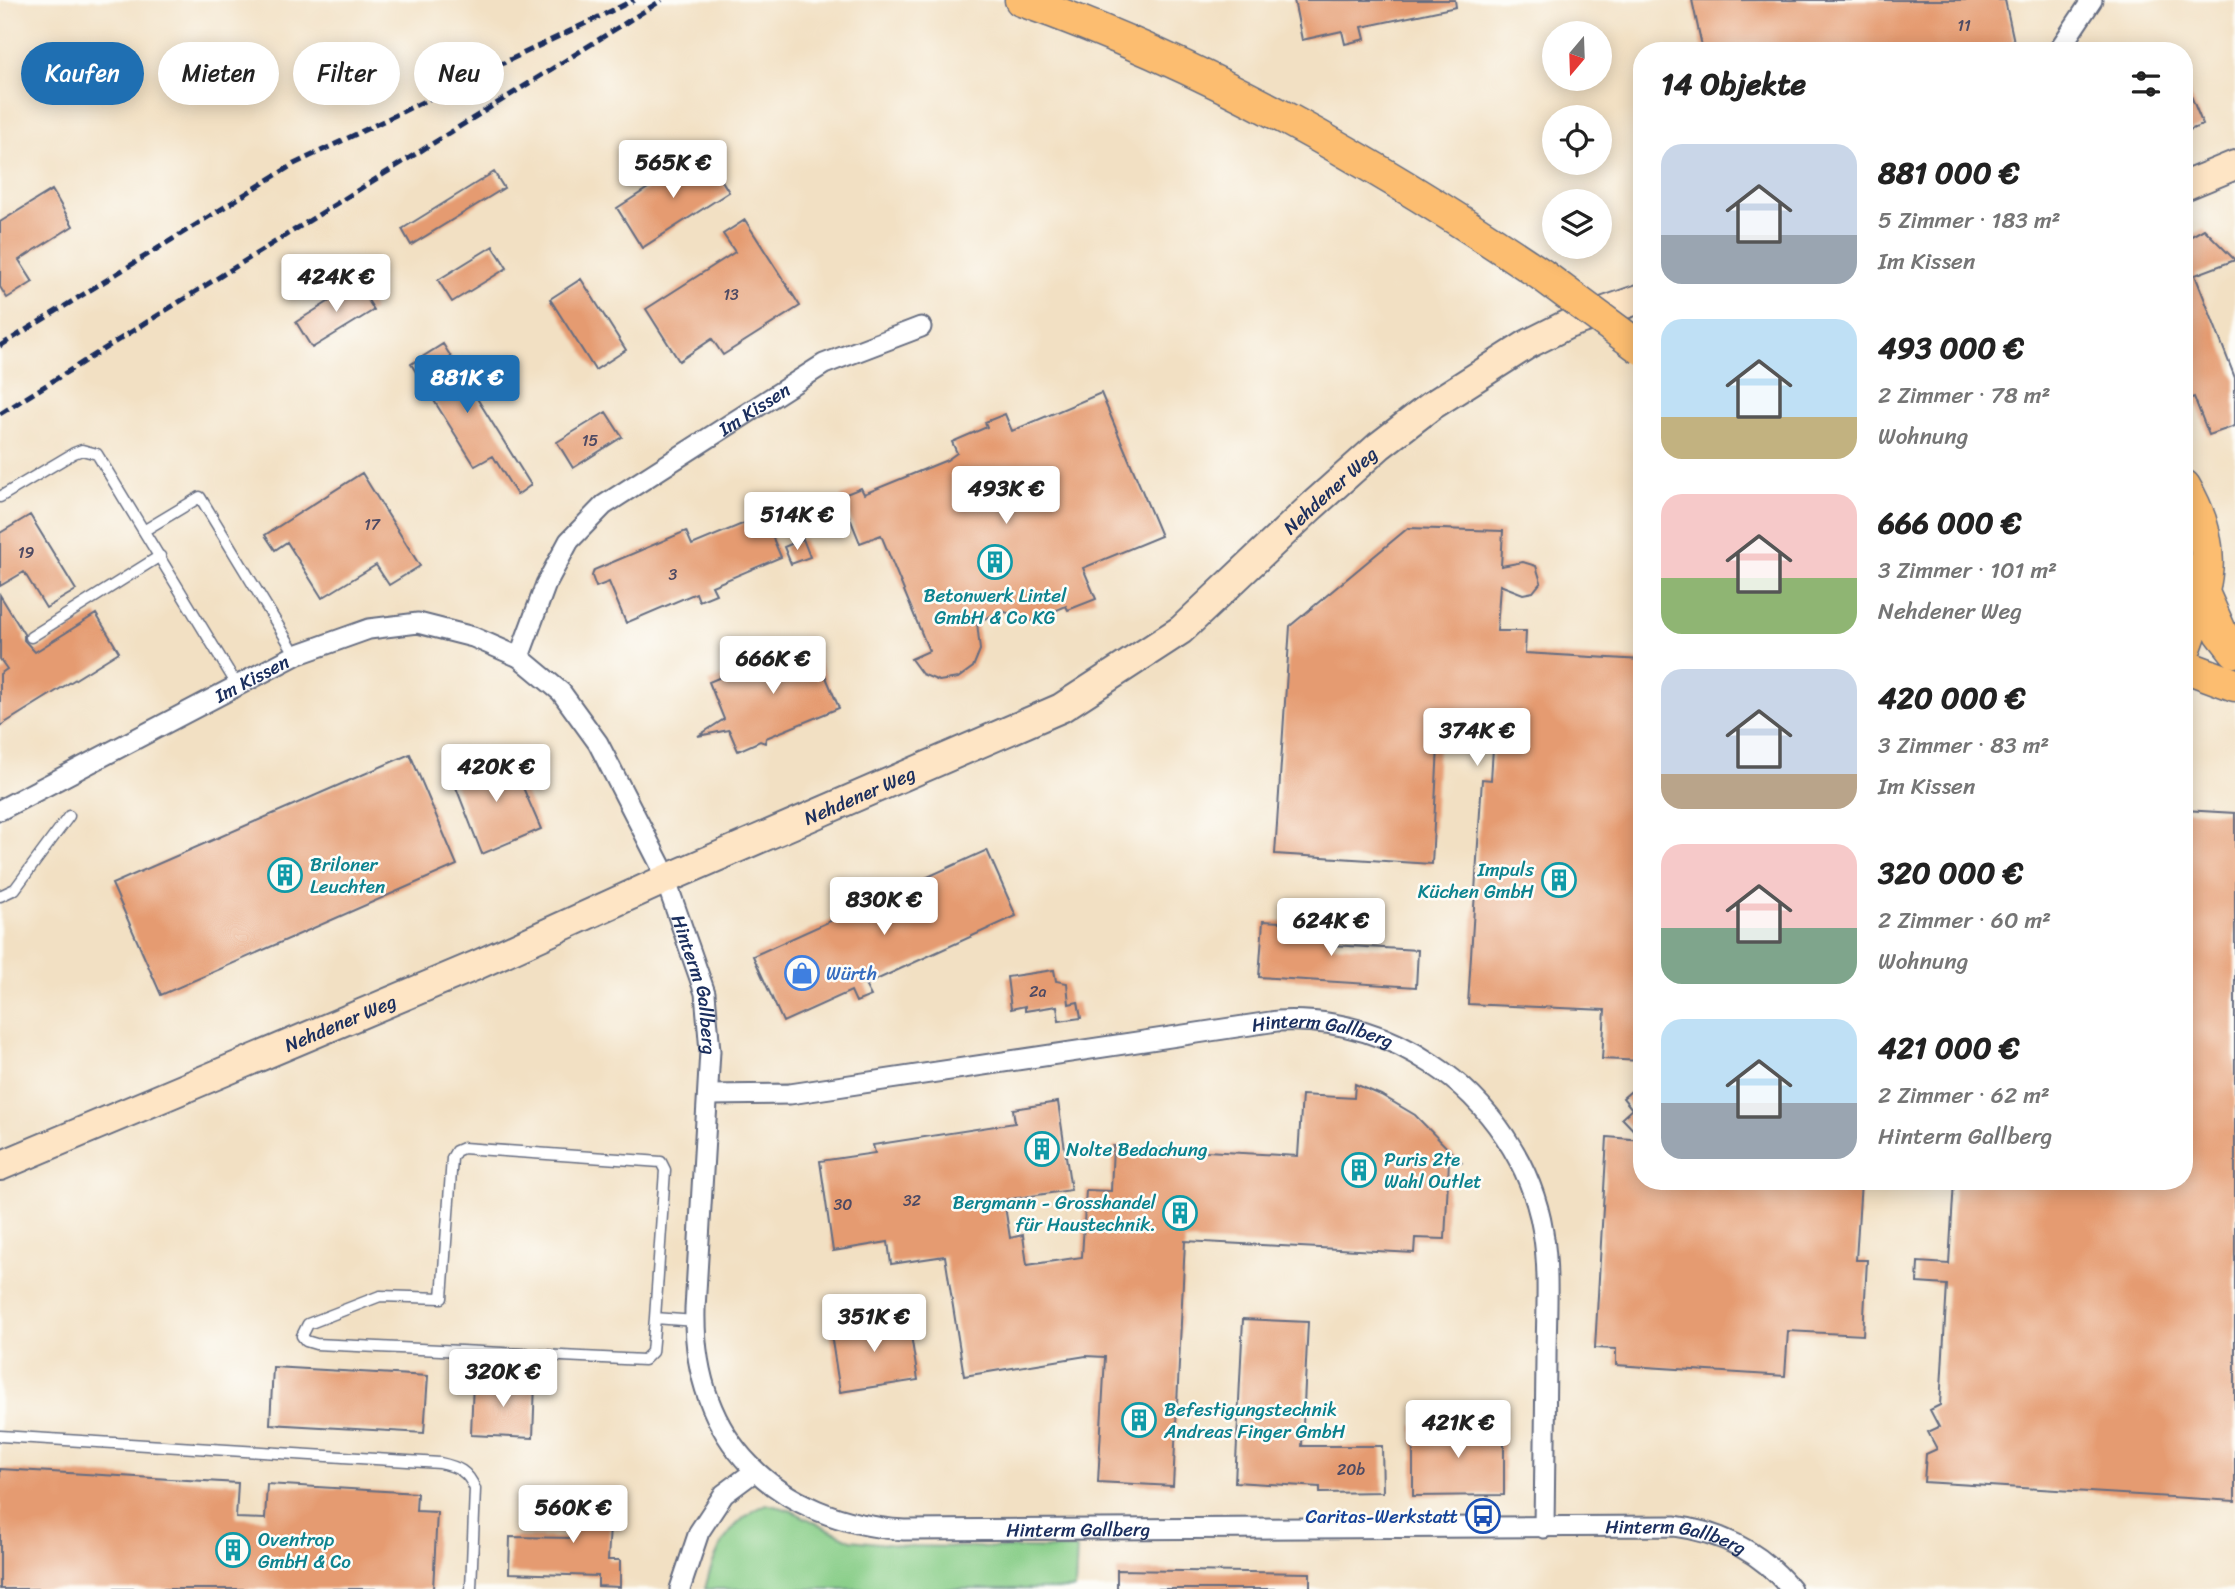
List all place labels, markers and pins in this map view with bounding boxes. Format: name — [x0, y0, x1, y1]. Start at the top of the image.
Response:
pin: 565K € — [616, 140, 730, 200]
pin: 424K € — [279, 254, 393, 314]
pin: 881K € — [410, 356, 524, 415]
pin: 493K € — [949, 466, 1063, 526]
pin: 514K € — [740, 492, 854, 552]
building icon: Betonwerk Lintel GmbH & Co KG — [976, 543, 1014, 581]
place label: Betonwerk Lintel GmbH & Co KG — [924, 579, 1067, 634]
pin: 666K € — [716, 636, 830, 696]
pin: 374K € — [1420, 708, 1534, 768]
pin: 420K € — [439, 744, 553, 804]
place label: Briloner Leuchten — [310, 848, 385, 903]
place label: Impuls Küchen GmbH — [1418, 853, 1535, 908]
building icon: Briloner Leuchten — [266, 856, 304, 894]
building icon: Impuls Küchen GmbH — [1540, 861, 1578, 899]
pin: 830K € — [827, 878, 941, 937]
pin: 624K € — [1274, 898, 1388, 958]
shop icon: Würth — [783, 954, 821, 992]
place label: Würth — [826, 957, 877, 990]
building icon: Nolte Bedachung — [1023, 1130, 1061, 1168]
place label: Nolte Bedachung — [1066, 1133, 1208, 1166]
place label: Puris 2te Wahl Outlet — [1384, 1143, 1482, 1198]
building icon: Puris 2te Wahl Outlet — [1340, 1151, 1378, 1189]
place label: Bergmann - Grosshandel für Haustechnik. — [952, 1186, 1157, 1241]
building icon: Bergmann - Grosshandel für Haustechnik. — [1161, 1194, 1199, 1232]
pin: 351K € — [817, 1294, 931, 1354]
pin: 320K € — [446, 1350, 560, 1409]
place label: Befestigungstechnik Andreas Finger GmbH — [1163, 1393, 1346, 1448]
pin: 421K € — [1401, 1400, 1515, 1460]
building icon: Befestigungstechnik Andreas Finger GmbH — [1120, 1401, 1158, 1439]
pin: 560K € — [516, 1486, 630, 1545]
bus stop icon: Caritas-Werkstatt — [1464, 1497, 1502, 1535]
place label: Caritas-Werkstatt — [1306, 1500, 1458, 1533]
place label: Oventrop GmbH & Co — [258, 1523, 351, 1578]
building icon: Oventrop GmbH & Co — [214, 1531, 252, 1569]

